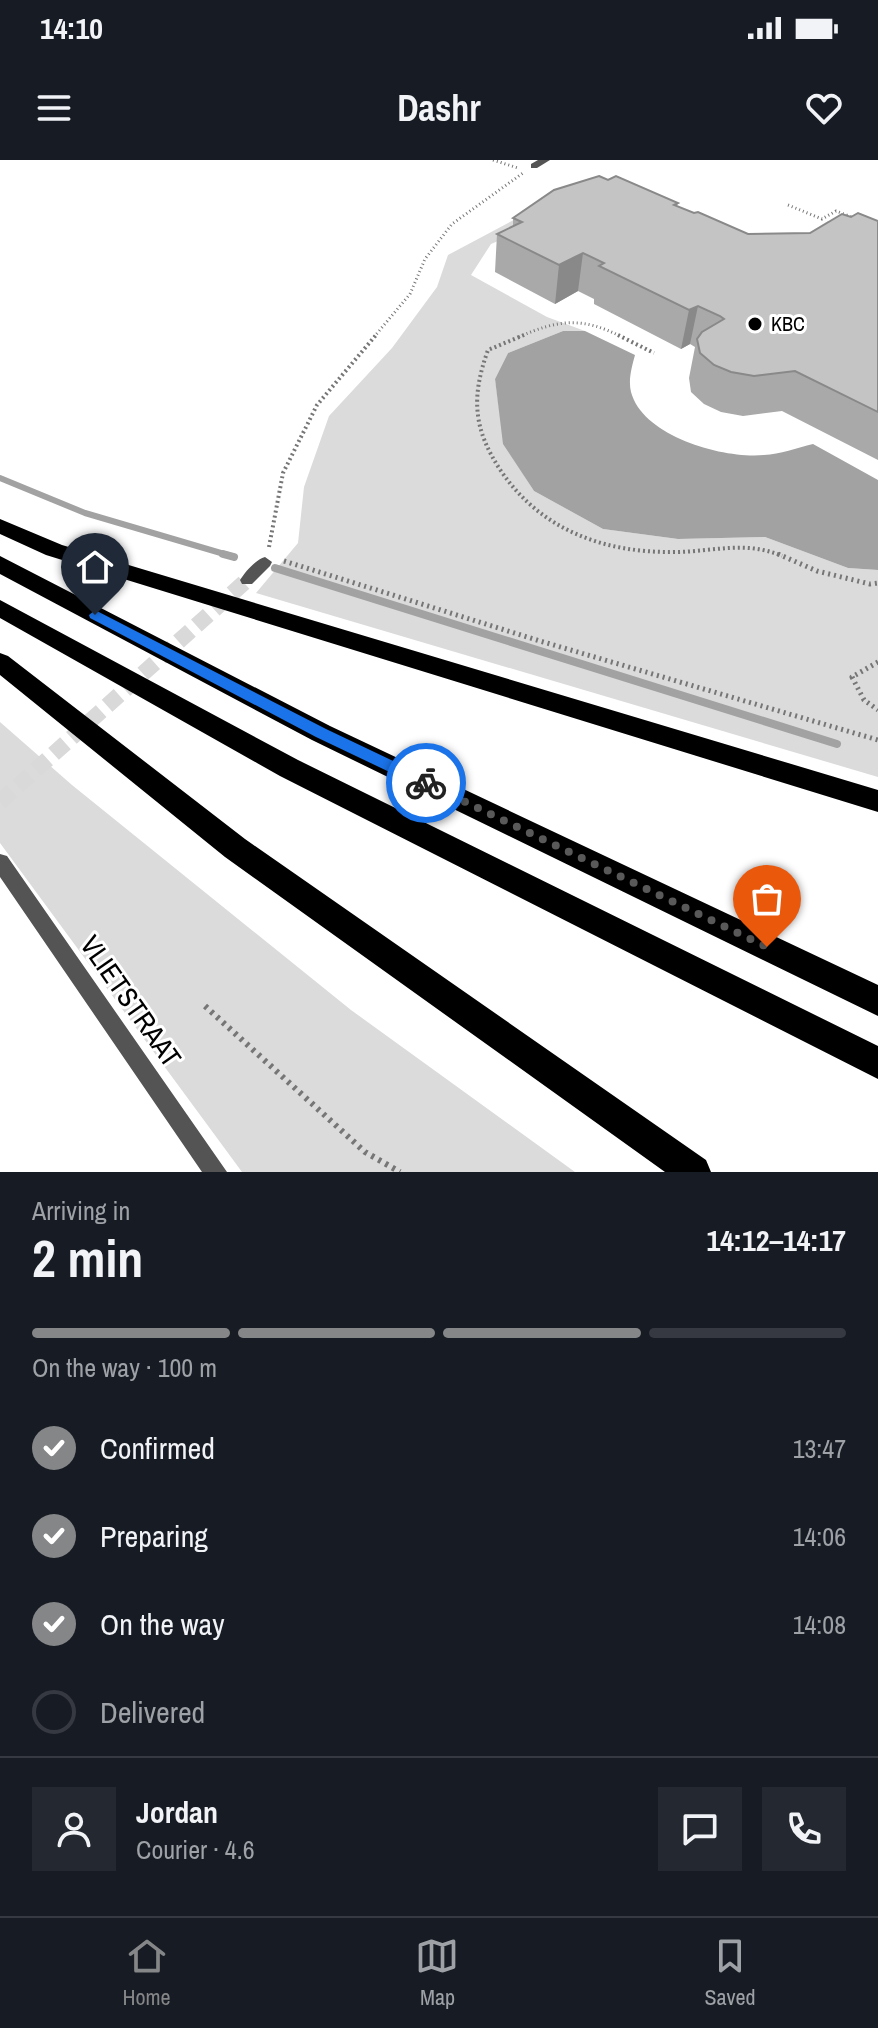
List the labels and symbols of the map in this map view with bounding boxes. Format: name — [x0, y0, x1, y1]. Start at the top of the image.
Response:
place label: KBC — [771, 310, 805, 337]
marker: KBC — [746, 315, 764, 333]
pin — [61, 533, 129, 615]
courier — [386, 743, 466, 823]
pin — [733, 865, 801, 947]
street label: VLIETSTRAAT — [72, 928, 190, 1074]

